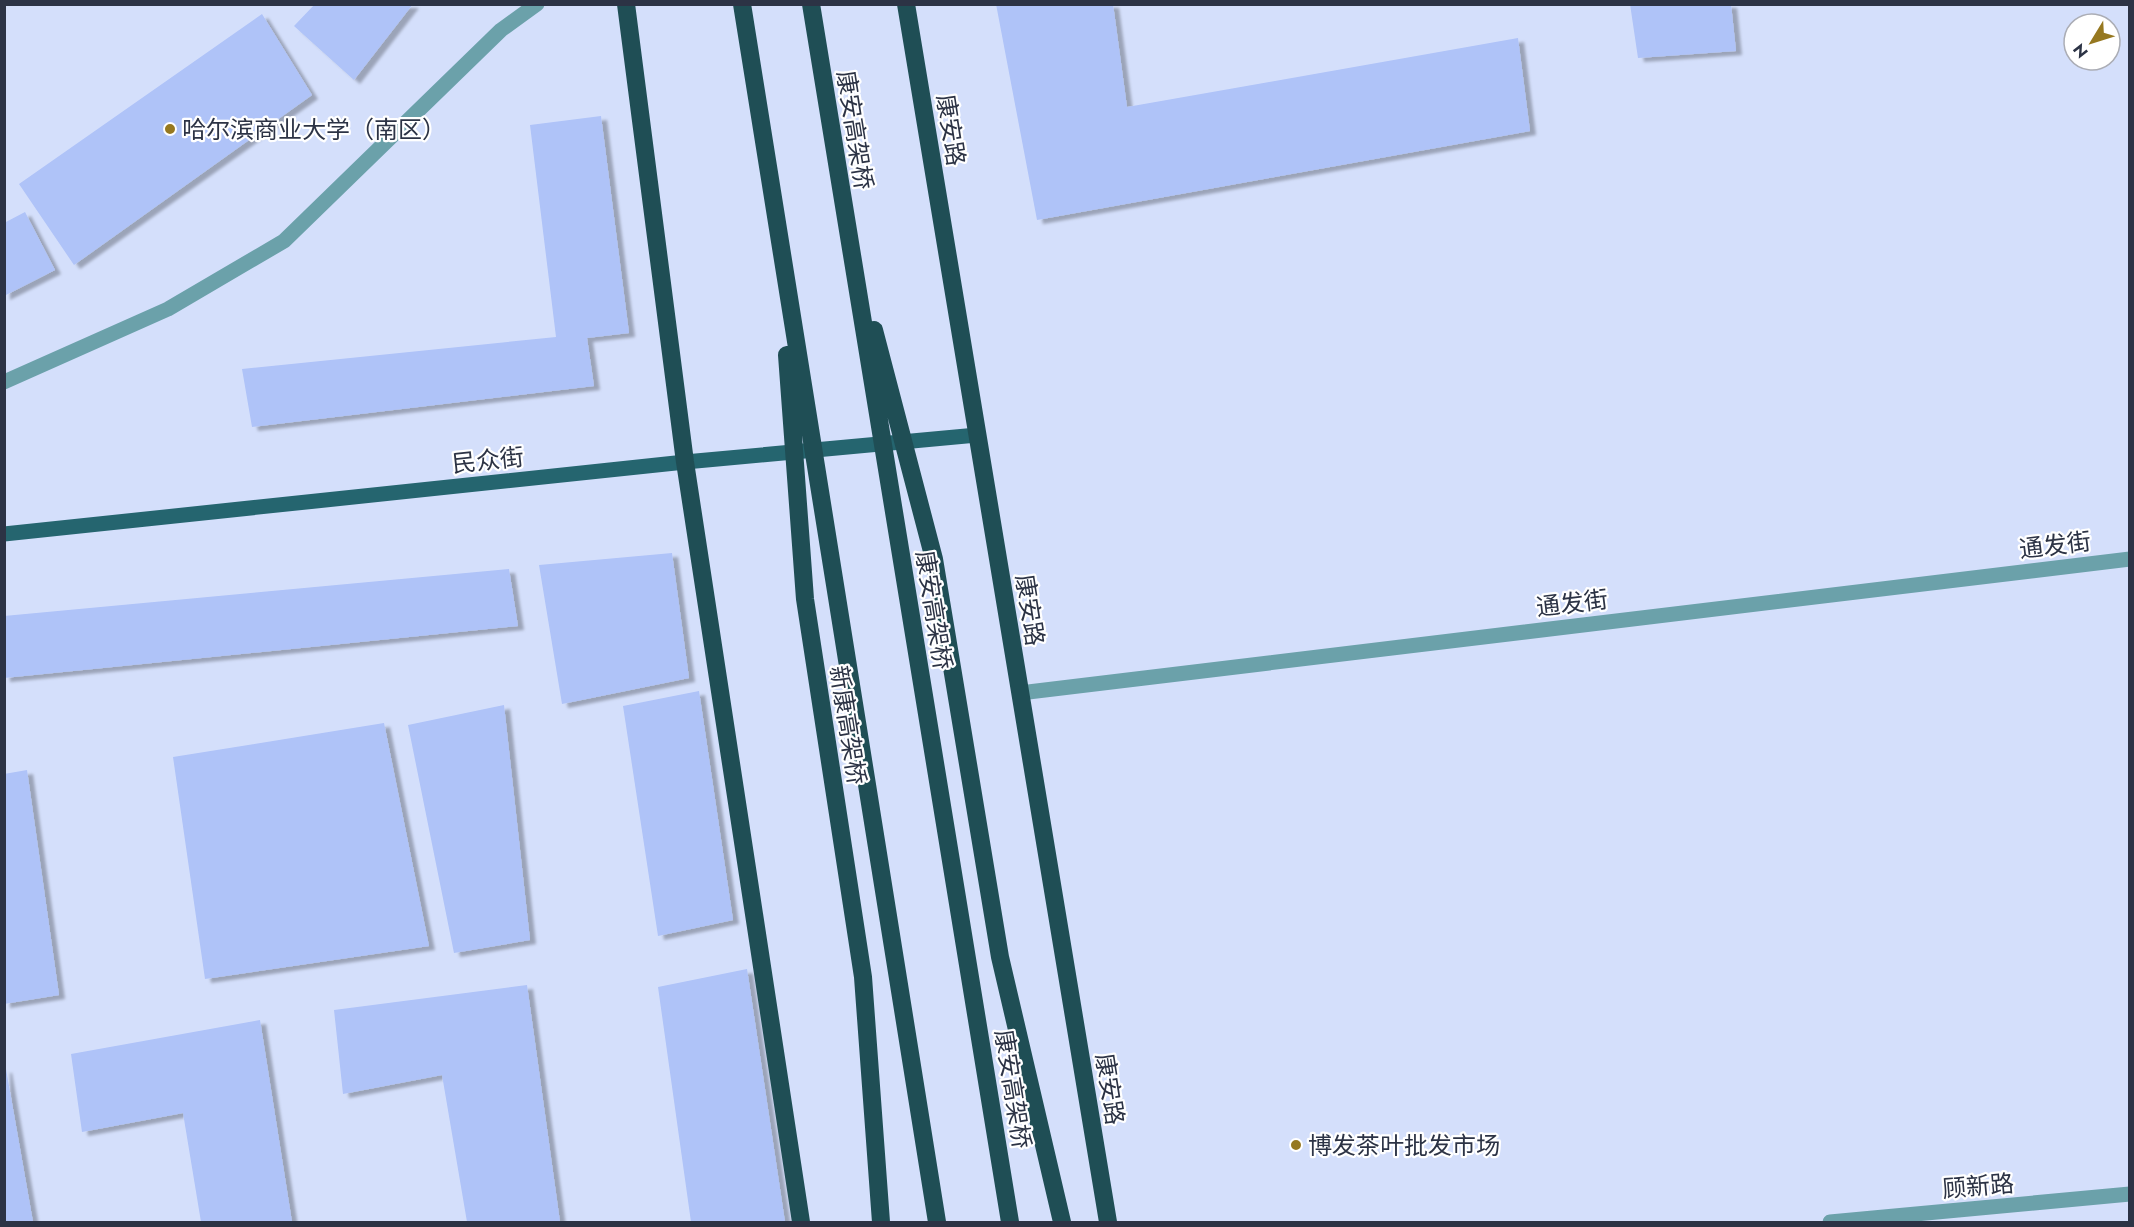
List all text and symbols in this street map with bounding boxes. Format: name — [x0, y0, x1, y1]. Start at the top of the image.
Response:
north arrow — [2062, 12, 2122, 72]
text: N — [2068, 39, 2094, 63]
street label: 康安高架桥 — [828, 68, 882, 192]
street label: 康安路 — [928, 92, 974, 168]
place label: 哈尔滨商业大学（南区） — [182, 112, 446, 147]
marker: 哈尔滨商业大学（南区） — [163, 122, 177, 136]
street label: 民众街 — [450, 439, 526, 481]
street label: 通发街 — [2017, 523, 2093, 567]
street label: 康安高架桥 — [907, 548, 961, 672]
street label: 康安路 — [1007, 572, 1053, 648]
street label: 通发街 — [1534, 581, 1610, 625]
street label: 新康高架桥 — [821, 663, 875, 787]
street label: 康安高架桥 — [986, 1027, 1040, 1151]
street label: 康安路 — [1087, 1051, 1133, 1127]
place label: 博发茶叶批发市场 — [1308, 1128, 1500, 1163]
marker: 博发茶叶批发市场 — [1289, 1138, 1303, 1152]
street label: 顾新路 — [1941, 1165, 2015, 1207]

